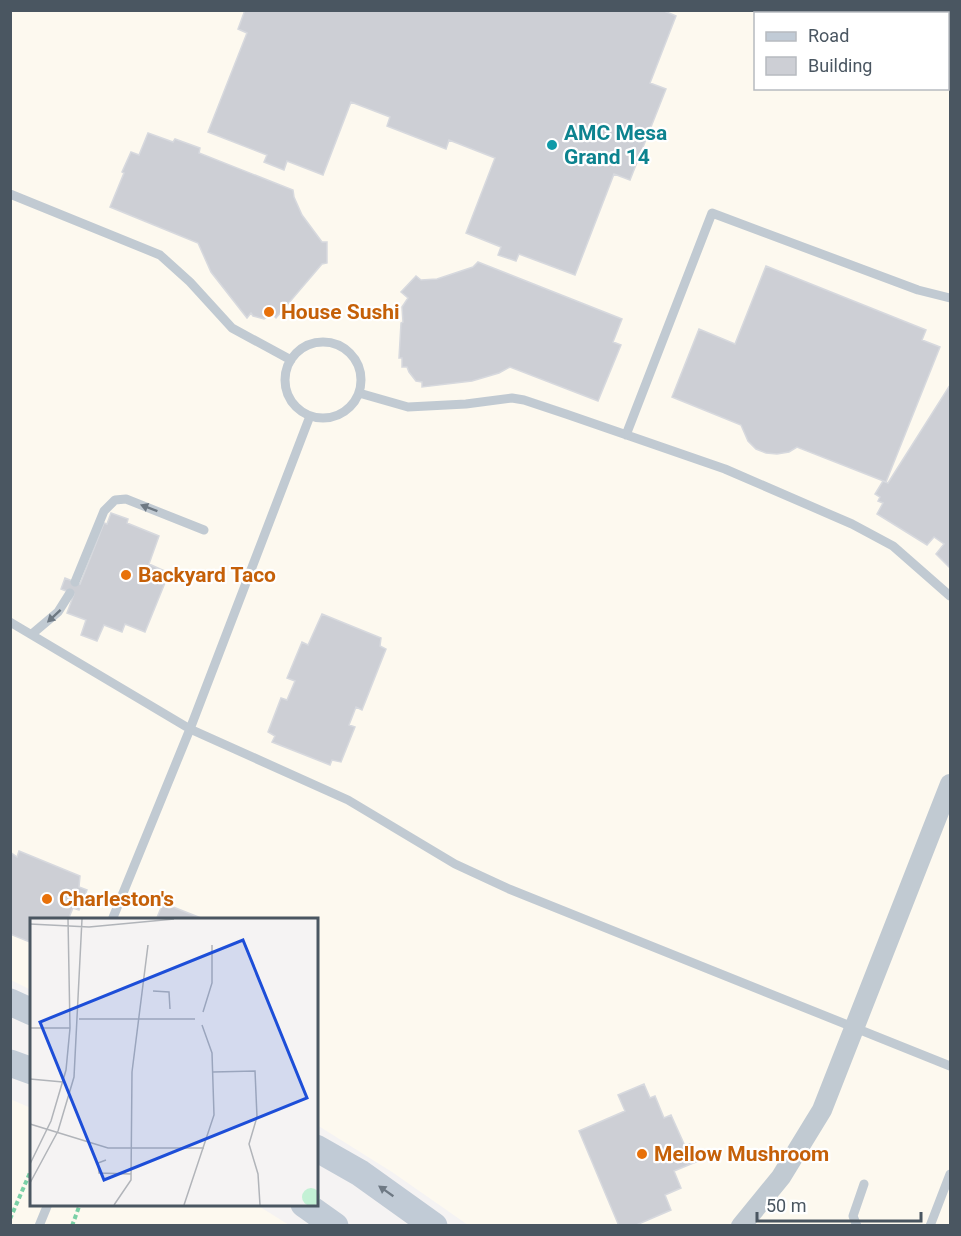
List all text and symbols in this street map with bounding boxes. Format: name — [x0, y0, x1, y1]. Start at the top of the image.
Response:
legend — [754, 12, 949, 90]
text: Road — [808, 25, 849, 46]
text: Building — [808, 55, 872, 76]
place label: AMC Mesa Grand 14 — [564, 121, 667, 169]
marker: AMC Mesa Grand 14 — [545, 138, 559, 152]
place label: House Sushi — [281, 300, 400, 324]
marker: House Sushi — [262, 305, 276, 319]
one-way arrow — [140, 503, 158, 513]
place label: Backyard Taco — [138, 563, 276, 587]
marker: Backyard Taco — [119, 568, 133, 582]
one-way arrow — [47, 608, 61, 622]
place label: Charleston's — [59, 887, 174, 911]
marker: Charleston's — [40, 892, 54, 906]
inset map — [30, 918, 318, 1206]
place label: Mellow Mushroom — [654, 1142, 829, 1166]
marker: Mellow Mushroom — [635, 1147, 649, 1161]
scale bar — [757, 1185, 920, 1223]
one-way arrow — [378, 1186, 394, 1197]
text: 50 m — [766, 1195, 806, 1216]

